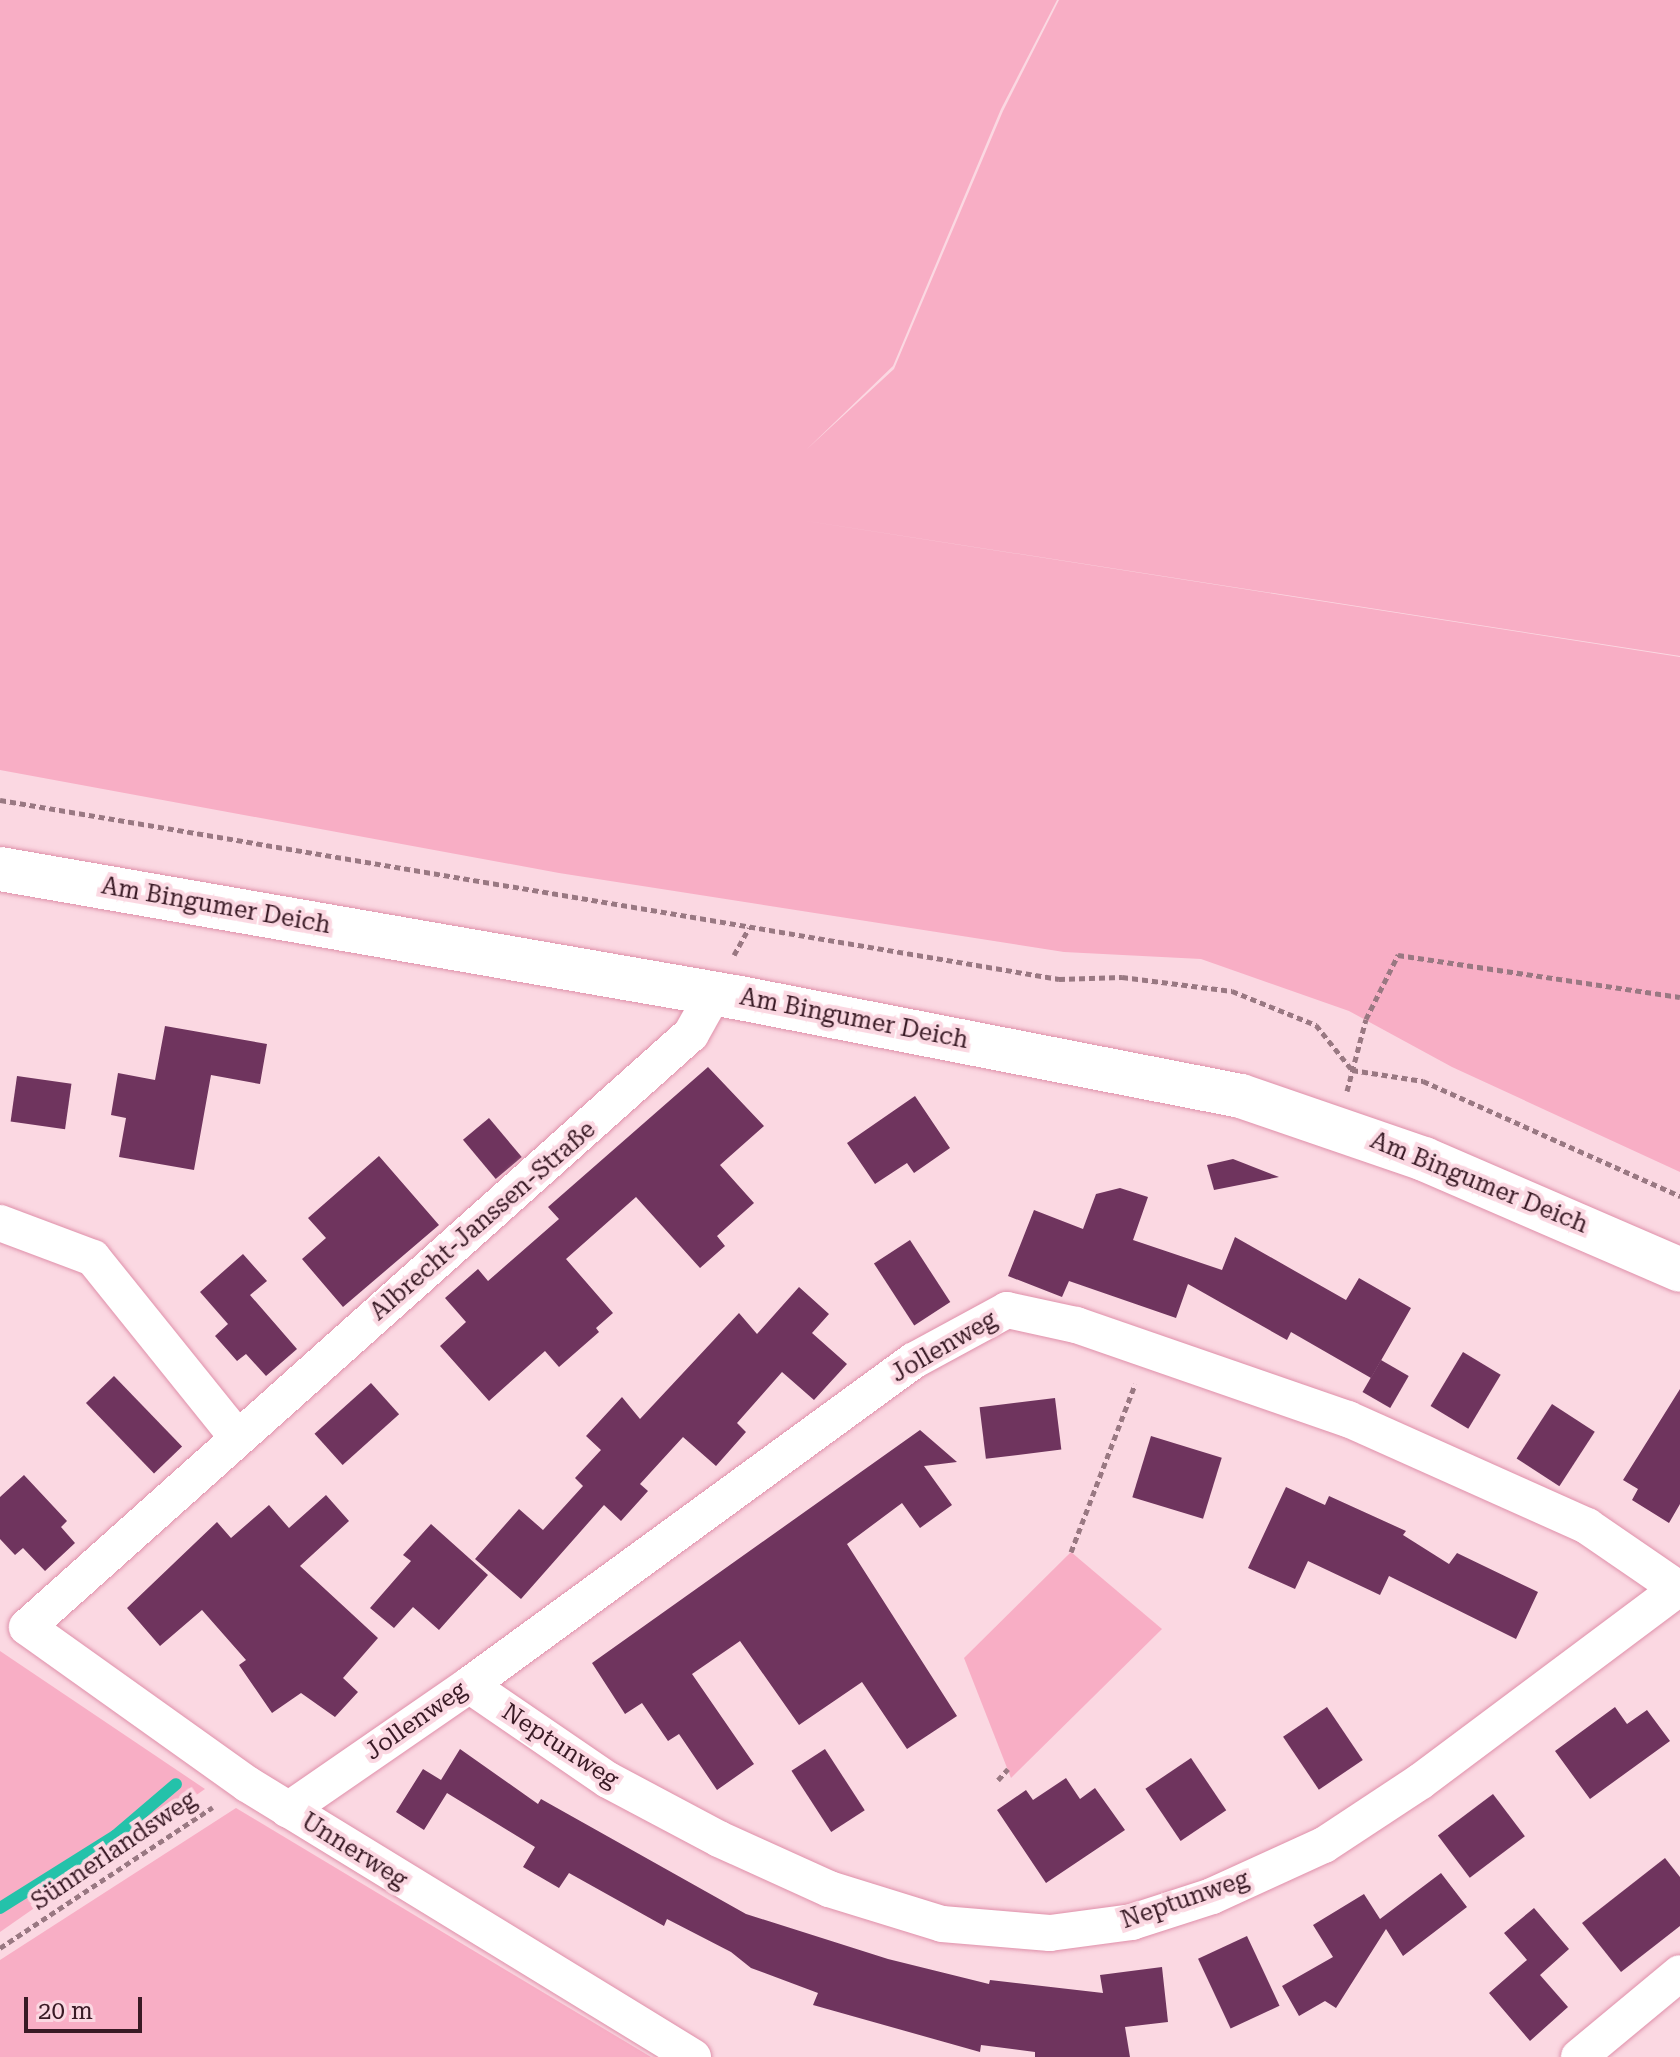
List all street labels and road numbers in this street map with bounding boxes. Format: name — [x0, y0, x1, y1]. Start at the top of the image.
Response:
street label: Am Bingumer Deich — [99, 872, 333, 940]
street label: Am Bingumer Deich — [737, 983, 971, 1055]
street label: Albrecht-Janssen-Straße — [365, 1115, 601, 1327]
street label: Am Bingumer Deich — [1366, 1126, 1592, 1240]
street label: Jollenweg — [886, 1305, 1002, 1389]
street label: Jollenweg — [360, 1676, 472, 1766]
street label: Neptunweg — [496, 1698, 624, 1794]
street label: Sünnerlandsweg — [26, 1785, 202, 1917]
street label: Unnerweg — [296, 1807, 412, 1895]
street label: Neptunweg — [1117, 1865, 1253, 1935]

